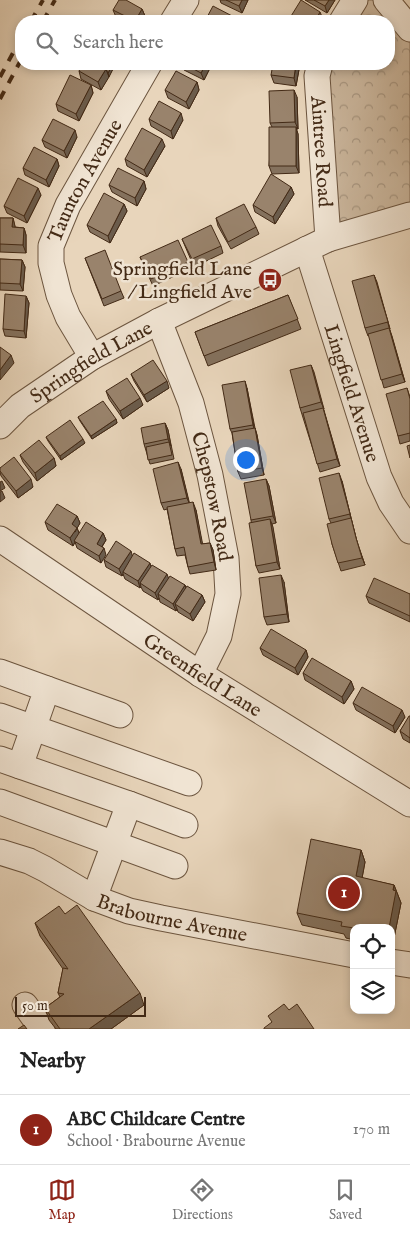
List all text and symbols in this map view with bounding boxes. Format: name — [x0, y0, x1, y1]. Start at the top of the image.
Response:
search box — [15, 15, 395, 70]
icon: search — [33, 29, 61, 57]
text: Search here — [73, 31, 164, 55]
street label: Aintree Road — [304, 94, 337, 208]
street label: Taunton Avenue — [43, 115, 129, 246]
place label: Springfield Lane / Lingfield Ave — [113, 257, 252, 305]
bus stop icon: Springfield Lane / Lingfield Ave — [257, 267, 283, 293]
street label: Springfield Lane — [25, 316, 157, 410]
street label: Lingfield Avenue — [318, 321, 385, 466]
street label: Chepstow Road — [185, 429, 237, 564]
your location — [233, 447, 259, 473]
street label: Greenfield Lane — [138, 628, 266, 723]
pin: 1 — [328, 874, 360, 912]
street label: Brabourne Avenue — [93, 889, 249, 948]
map controls — [350, 924, 395, 1014]
button: locate — [350, 924, 395, 969]
button: layers — [350, 969, 395, 1014]
scale bar — [15, 994, 146, 1017]
text: 50 m — [22, 997, 48, 1015]
text: Nearby — [20, 1048, 85, 1075]
text: ABC Childcare Centre — [67, 1108, 245, 1132]
text: 1 — [33, 1120, 39, 1140]
text: 170 m — [353, 1120, 390, 1140]
text: School · Brabourne Avenue — [67, 1132, 246, 1152]
tab: Map — [48, 1176, 76, 1224]
tab: Directions — [172, 1176, 233, 1224]
tab: Saved — [329, 1176, 362, 1224]

